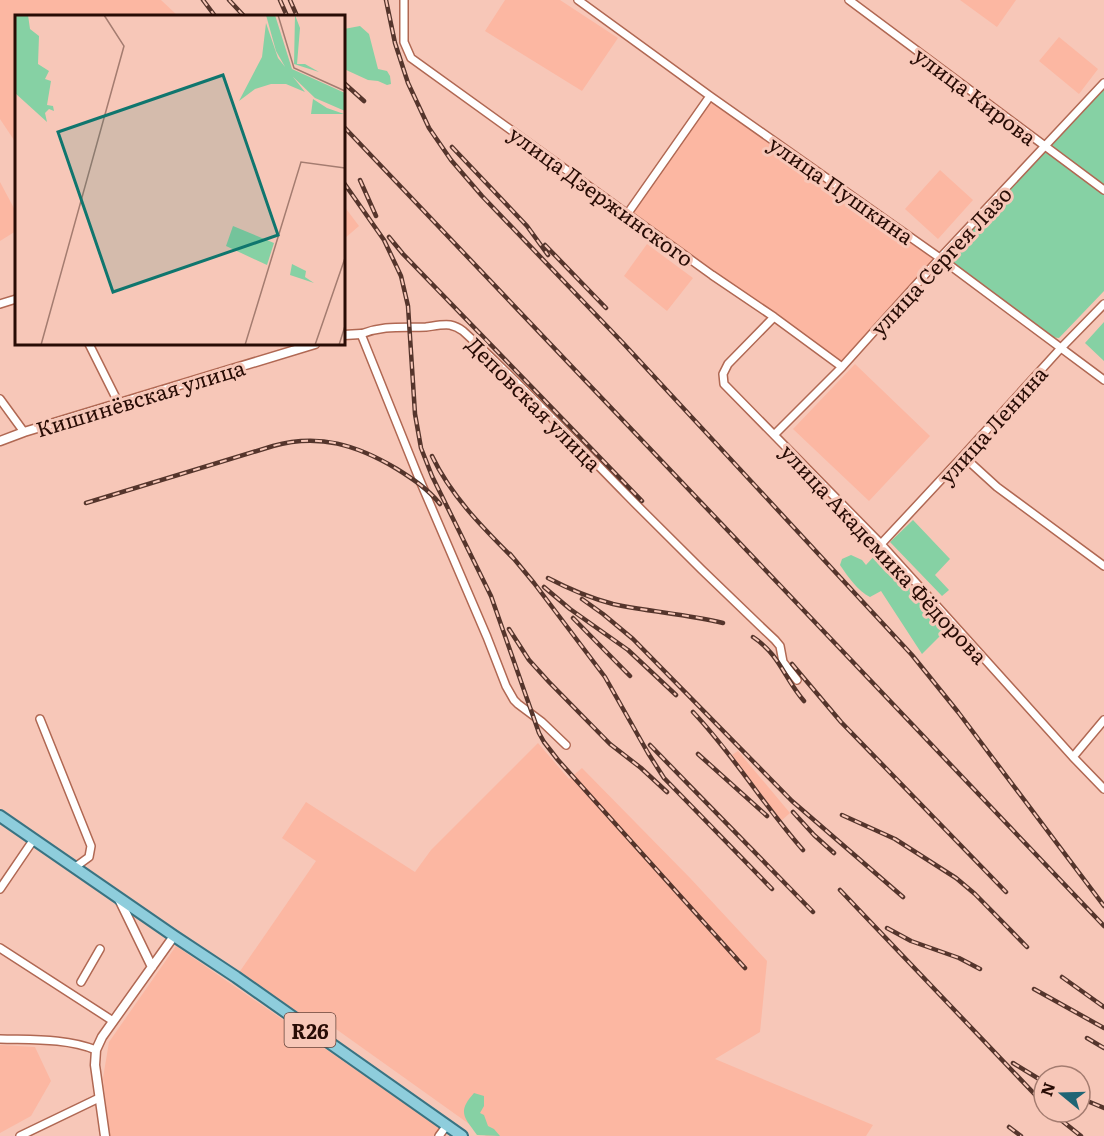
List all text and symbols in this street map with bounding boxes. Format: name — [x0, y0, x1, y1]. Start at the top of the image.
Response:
inset map — [15, 15, 345, 345]
street label: улица Кирова — [908, 39, 1044, 152]
street label: улица Дзержинского — [503, 117, 701, 273]
street label: улица Пушкина — [763, 127, 921, 251]
street label: улица Сергея Лазо — [862, 178, 1018, 342]
street label: Деповская улица — [460, 328, 610, 478]
street label: Кишинёвская улица — [32, 350, 249, 444]
street label: улица Ленина — [930, 357, 1054, 490]
street label: улица Академика Фёдорова — [774, 436, 996, 671]
road number: R26 — [284, 1013, 336, 1047]
north arrow — [1032, 1064, 1092, 1124]
text: N — [1033, 1079, 1060, 1099]

